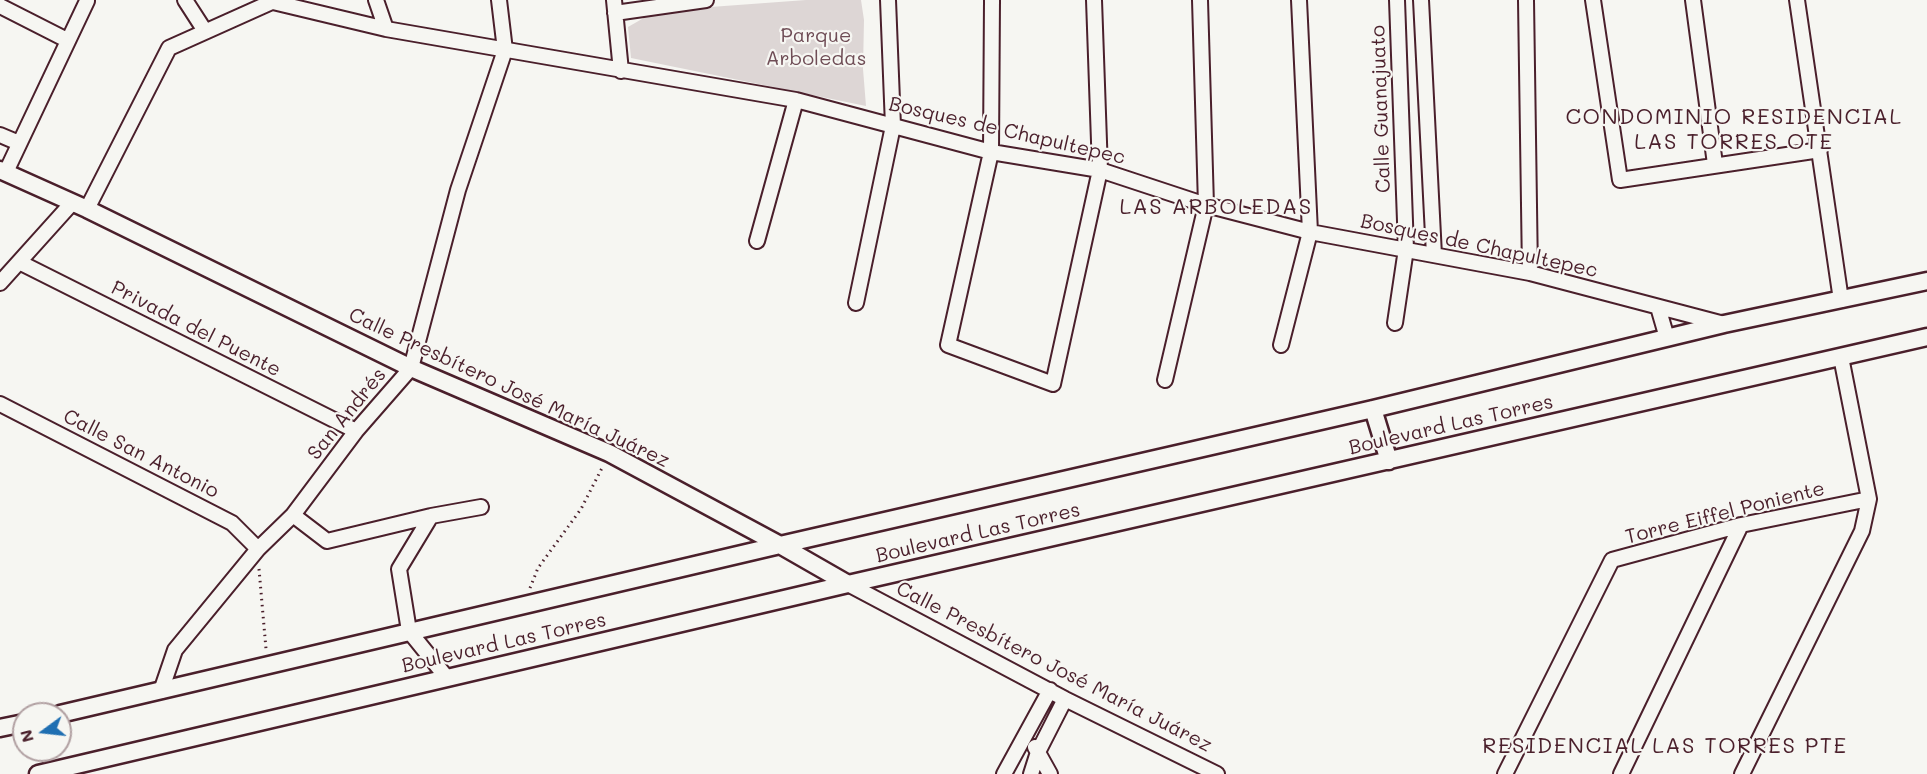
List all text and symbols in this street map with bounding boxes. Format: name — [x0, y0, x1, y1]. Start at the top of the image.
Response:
park label: Parque Arboledas — [766, 24, 866, 71]
street label: Calle Guanajuato — [1366, 25, 1396, 193]
street label: Bosques de Chapultepec — [887, 92, 1127, 170]
district label: CONDOMINIO RESIDENCIAL LAS TORRES OTE — [1565, 104, 1903, 156]
district label: LAS ARBOLEDAS — [1119, 194, 1313, 220]
street label: Bosques de Chapultepec — [1358, 209, 1600, 283]
street label: Privada del Puente — [107, 276, 285, 382]
street label: Calle Presbítero José María Juárez — [345, 303, 673, 473]
street label: San Andrés — [303, 363, 391, 465]
street label: Boulevard Las Torres — [1346, 390, 1556, 460]
street label: Calle San Antonio — [59, 404, 223, 504]
street label: Torre Eiffel Poniente — [1623, 477, 1827, 549]
street label: Boulevard Las Torres — [873, 498, 1083, 568]
street label: Calle Presbítero José María Juárez — [892, 577, 1216, 757]
street label: Boulevard Las Torres — [399, 608, 609, 678]
north arrow — [12, 702, 72, 762]
text: N — [14, 728, 38, 745]
district label: RESIDENCIAL LAS TORRES PTE — [1482, 733, 1848, 759]

